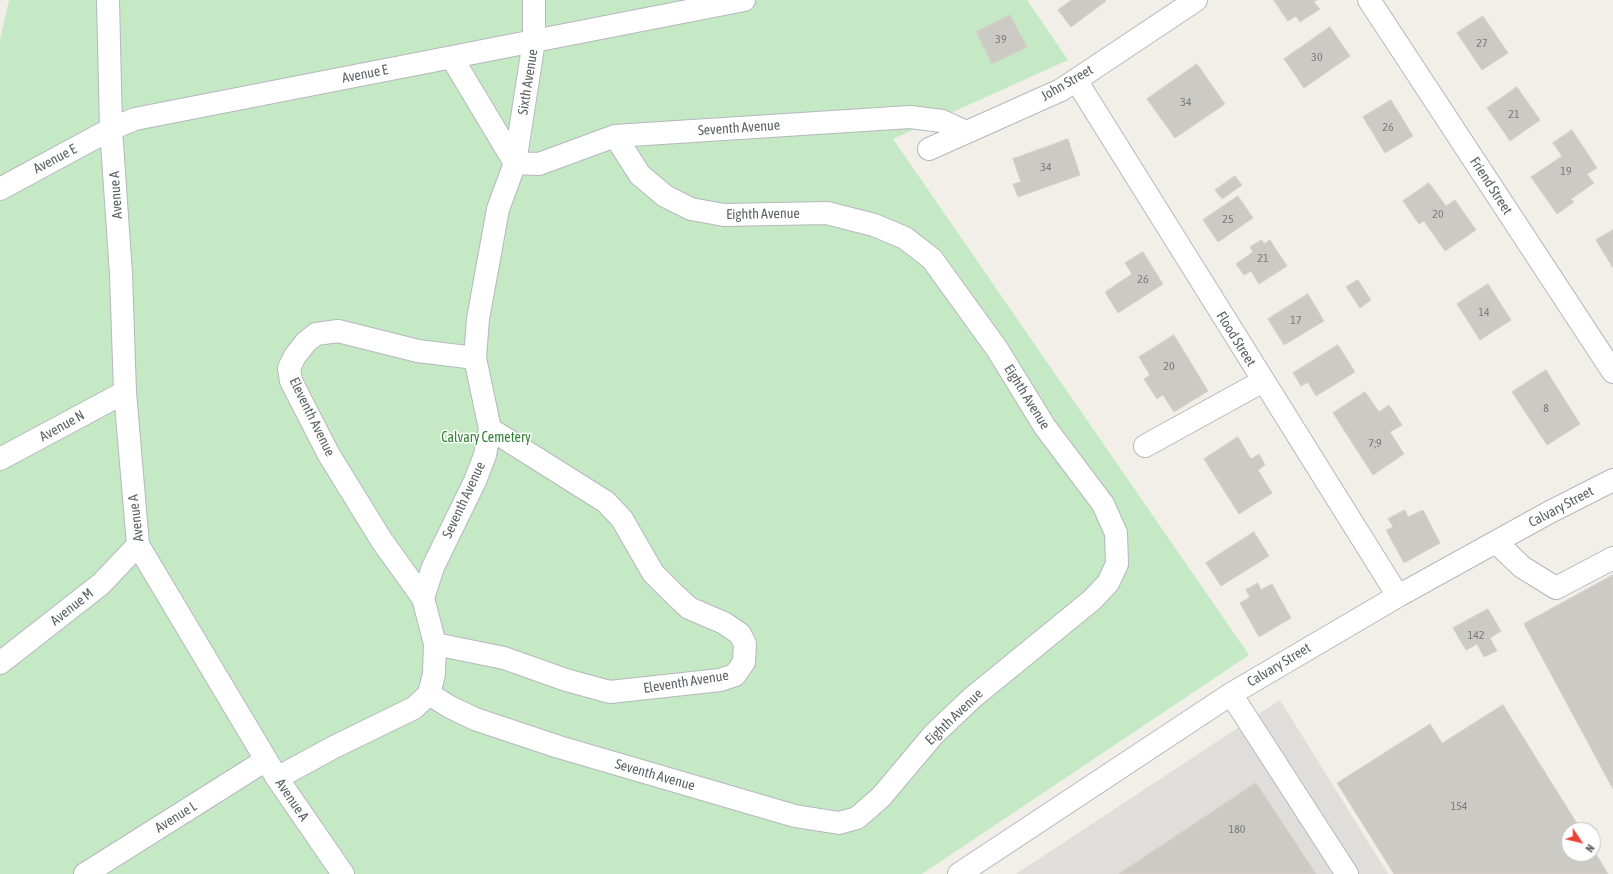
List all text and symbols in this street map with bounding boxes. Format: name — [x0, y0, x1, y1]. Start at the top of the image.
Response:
house number: 39 — [995, 32, 1007, 46]
house number: 27 — [1476, 36, 1488, 50]
street label: Sixth Avenue — [515, 48, 541, 116]
house number: 30 — [1311, 50, 1323, 64]
street label: Avenue E — [341, 61, 389, 87]
street label: John Street — [1038, 61, 1096, 105]
house number: 34 — [1180, 95, 1192, 109]
house number: 21 — [1508, 107, 1520, 121]
street label: Seventh Avenue — [697, 117, 781, 139]
house number: 26 — [1382, 120, 1394, 134]
street label: Avenue E — [30, 141, 80, 177]
street label: Friend Street — [1466, 154, 1516, 218]
house number: 34 — [1040, 160, 1052, 174]
house number: 19 — [1560, 164, 1572, 178]
street label: Avenue A — [106, 171, 126, 219]
street label: Eighth Avenue — [726, 205, 800, 223]
house number: 20 — [1432, 207, 1444, 221]
house number: 25 — [1222, 212, 1234, 226]
house number: 21 — [1257, 251, 1269, 265]
house number: 26 — [1137, 272, 1149, 286]
house number: 14 — [1478, 305, 1490, 319]
street label: Flood Street — [1213, 308, 1259, 370]
house number: 17 — [1290, 313, 1302, 327]
house number: 20 — [1163, 359, 1175, 373]
street label: Eighth Avenue — [1000, 361, 1054, 433]
street label: Eleventh Avenue — [286, 375, 338, 459]
house number: 8 — [1543, 401, 1549, 415]
street label: Avenue N — [37, 407, 87, 445]
park label: Calvary Cemetery — [441, 430, 531, 446]
house number: 7;9 — [1368, 436, 1382, 450]
street label: Seventh Avenue — [439, 459, 489, 541]
street label: Calvary Street — [1526, 483, 1596, 531]
street label: Avenue A — [125, 493, 147, 543]
street label: Avenue M — [47, 585, 97, 629]
house number: 142 — [1468, 628, 1484, 642]
street label: Calvary Street — [1244, 640, 1314, 690]
street label: Eleventh Avenue — [642, 667, 730, 697]
street label: Eighth Avenue — [922, 685, 986, 749]
street label: Seventh Avenue — [613, 756, 697, 794]
street label: Avenue A — [272, 776, 312, 824]
street label: Avenue L — [152, 798, 200, 836]
house number: 154 — [1451, 799, 1467, 813]
house number: 180 — [1229, 822, 1245, 836]
north arrow — [1561, 822, 1601, 862]
text: N — [1583, 842, 1597, 854]

